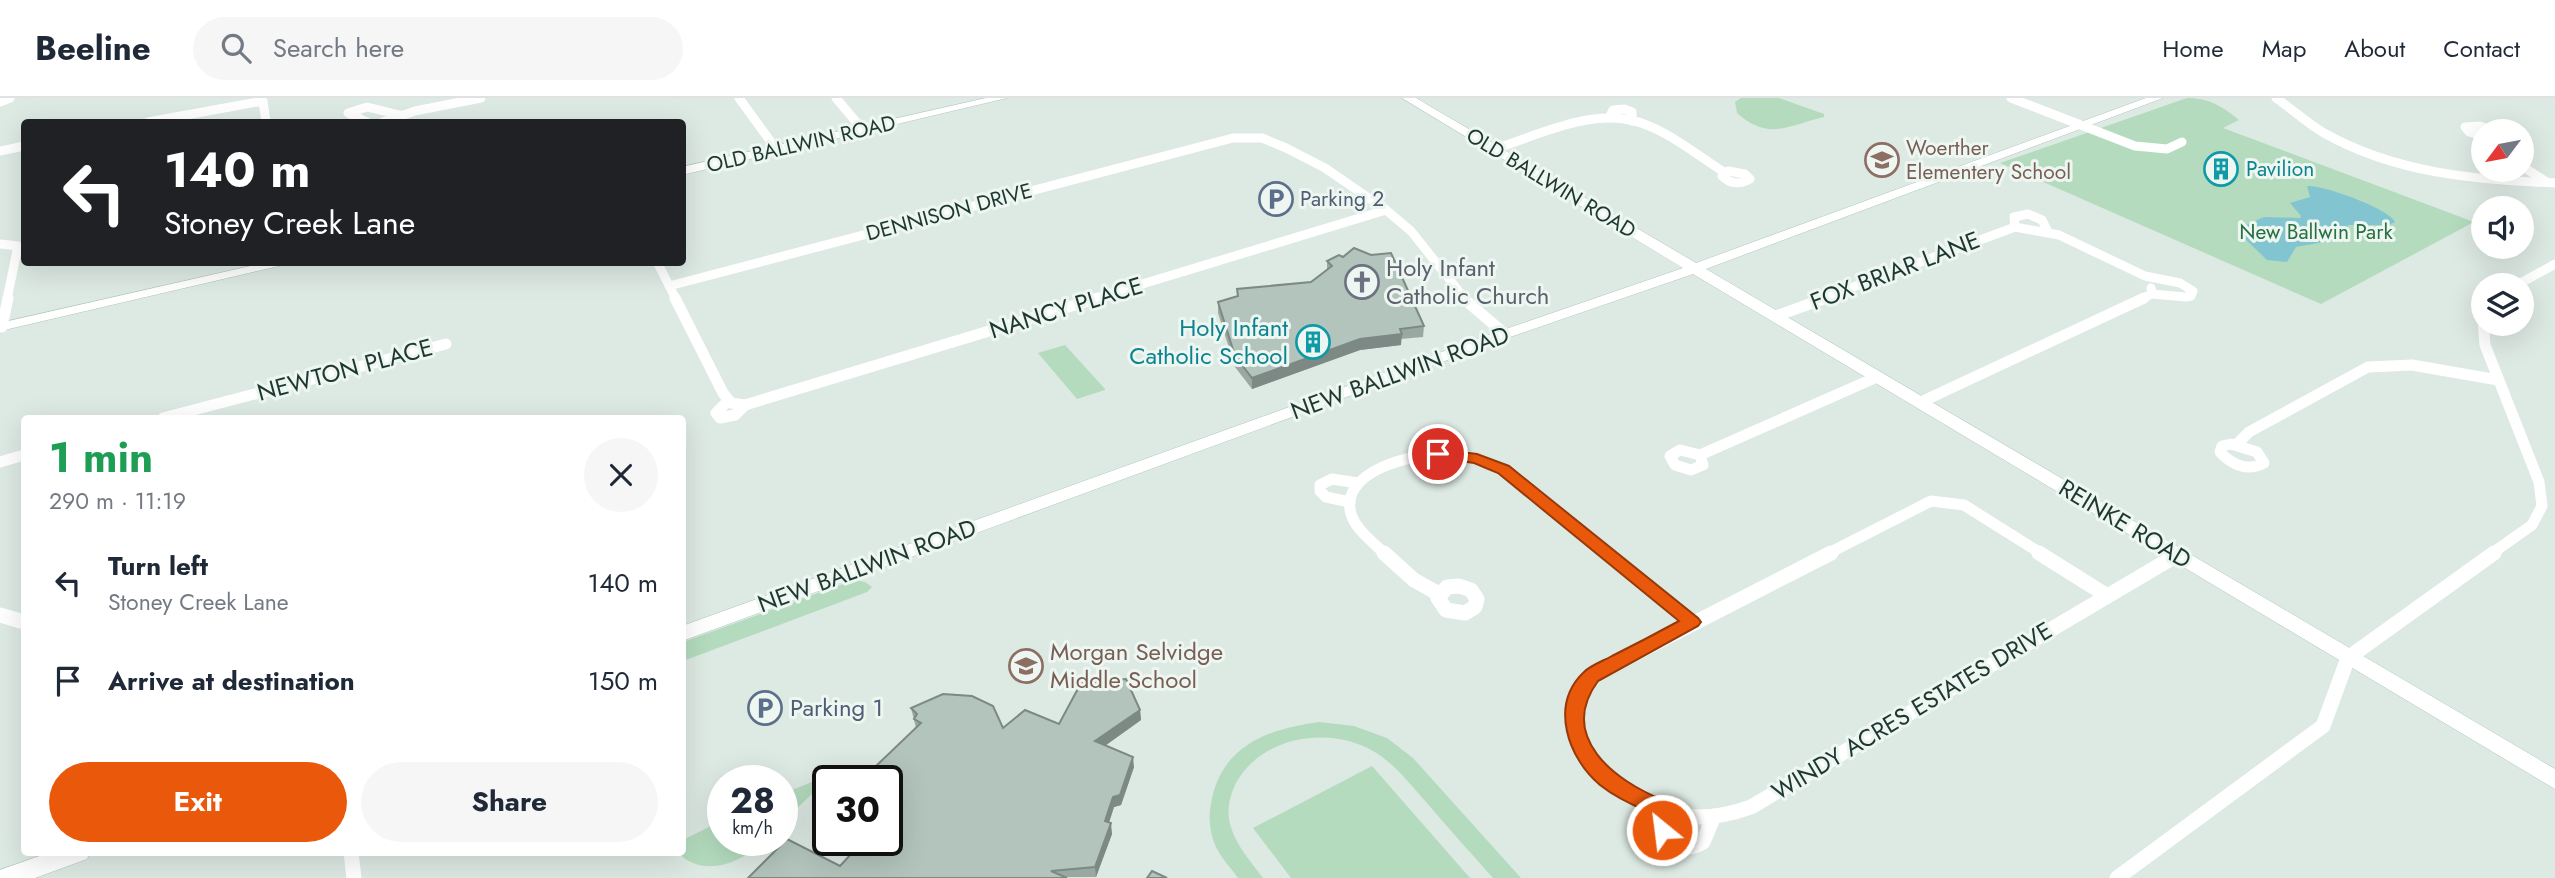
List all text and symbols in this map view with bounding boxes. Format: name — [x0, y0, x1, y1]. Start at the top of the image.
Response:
search box — [193, 17, 683, 80]
text: Beeline — [35, 25, 151, 72]
icon: search — [217, 29, 255, 67]
text: Search here — [273, 29, 404, 67]
text: Home — [2162, 31, 2224, 66]
text: Map — [2262, 31, 2306, 66]
text: About — [2344, 31, 2405, 66]
text: Contact — [2443, 31, 2520, 66]
street label: OLD BALLWIN ROAD — [704, 108, 898, 180]
north arrow — [2471, 119, 2534, 182]
map controls — [2471, 119, 2534, 336]
street label: OLD BALLWIN ROAD — [1461, 120, 1641, 246]
place label: Woerther Elementery School — [1906, 133, 2071, 187]
text: 140 m — [164, 135, 310, 205]
school or university icon: Woerther Elementery School — [1863, 141, 1901, 179]
icon: left — [49, 147, 140, 238]
building icon: Pavilion — [2202, 150, 2240, 188]
place label: Pavilion — [2246, 154, 2314, 184]
street label: DENNISON DRIVE — [863, 175, 1035, 249]
parking icon: Parking 2 — [1257, 180, 1295, 218]
place label: Parking 2 — [1300, 184, 1384, 214]
button: sound — [2471, 196, 2534, 259]
text: Stoney Creek Lane — [164, 200, 415, 246]
park label: New Ballwin Park — [2239, 217, 2393, 247]
street label: FOX BRIAR LANE — [1805, 222, 1985, 319]
place label: Holy Infant Catholic Church — [1386, 250, 1549, 313]
church icon: Holy Infant Catholic Church — [1343, 263, 1381, 301]
street label: NANCY PLACE — [985, 268, 1147, 347]
button: layers — [2471, 273, 2534, 336]
place label: Holy Infant Catholic School — [1129, 310, 1288, 373]
street label: NEW BALLWIN ROAD — [1286, 317, 1514, 428]
building icon: Holy Infant Catholic School — [1294, 323, 1332, 361]
street label: NEWTON PLACE — [253, 329, 437, 410]
pin — [1408, 424, 1468, 484]
text: 1 min — [49, 427, 153, 488]
icon: arrive — [1419, 435, 1457, 473]
button: close — [584, 438, 658, 512]
street label: REINKE ROAD — [2052, 470, 2198, 577]
text: 290 m · 11:19 — [49, 484, 186, 518]
street label: NEW BALLWIN ROAD — [753, 510, 981, 621]
text: Turn left — [108, 547, 208, 585]
icon: left — [49, 564, 87, 602]
text: 140 m — [587, 564, 658, 602]
text: Stoney Creek Lane — [108, 585, 289, 619]
street label: WINDY ACRES ESTATES DRIVE — [1765, 613, 2059, 808]
place label: Morgan Selvidge Middle School — [1050, 634, 1223, 697]
school or university icon: Morgan Selvidge Middle School — [1007, 647, 1045, 685]
icon: arrive — [49, 662, 87, 700]
text: Arrive at destination — [108, 662, 355, 700]
text: 150 m — [588, 662, 658, 700]
parking icon: Parking 1 — [746, 689, 784, 727]
place label: Parking 1 — [790, 690, 883, 725]
button: Exit — [49, 762, 347, 842]
button: Share — [361, 762, 658, 842]
speed limit sign: 30 — [812, 765, 903, 856]
text: 28 — [730, 776, 775, 826]
position arrow — [1625, 793, 1699, 867]
text: km/h — [732, 815, 773, 841]

